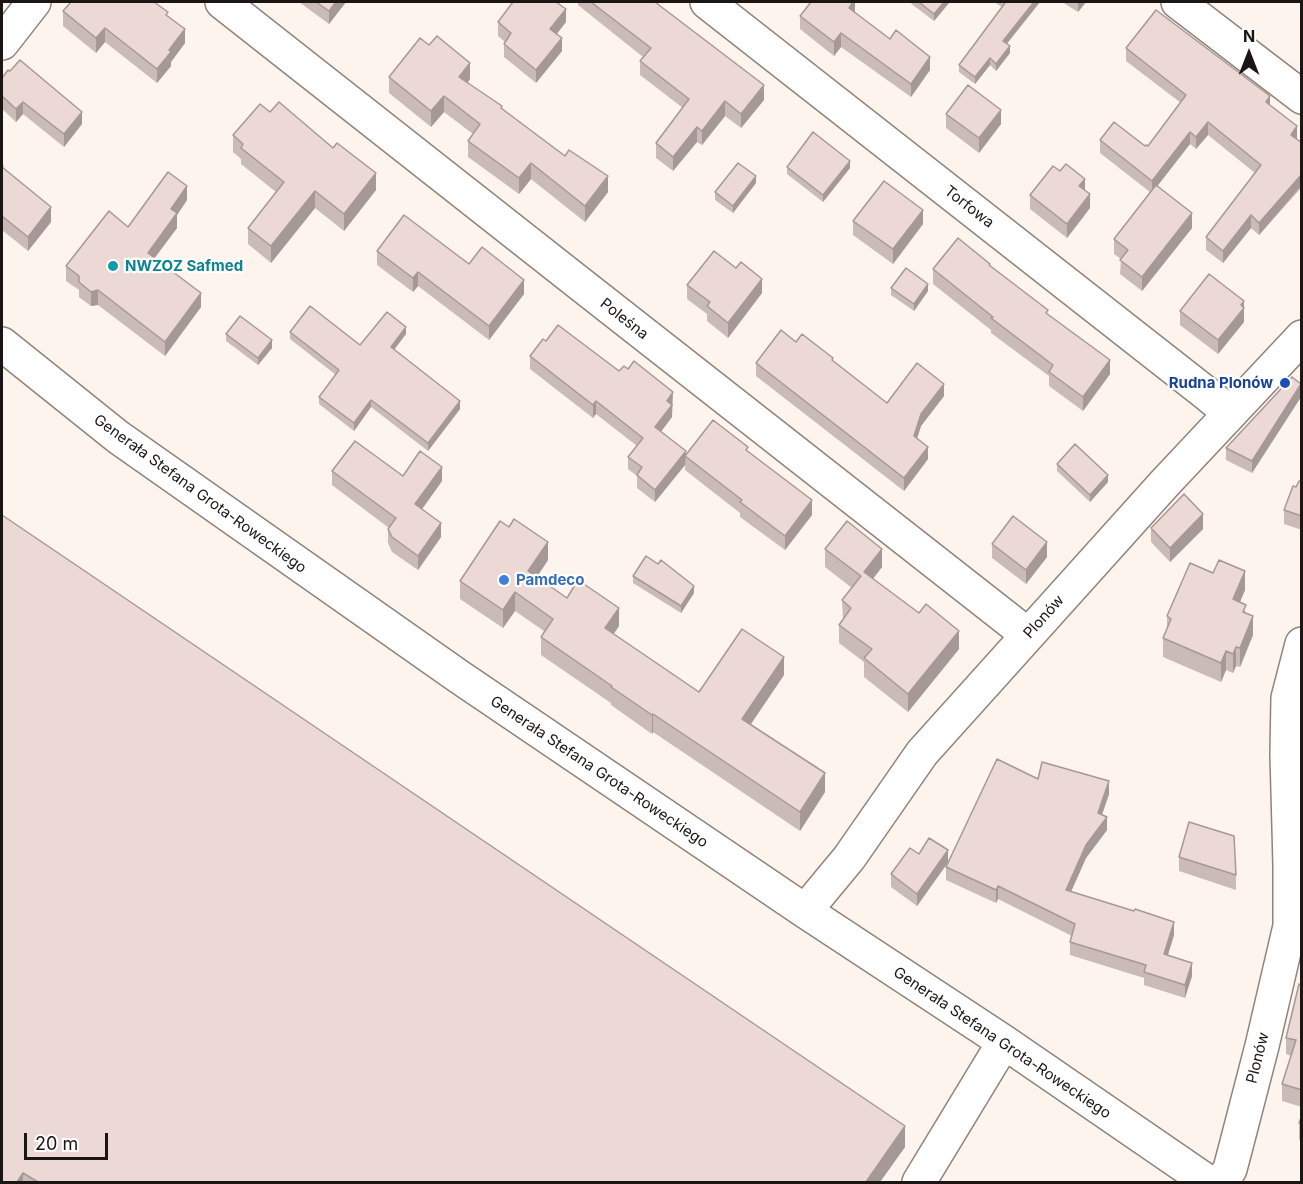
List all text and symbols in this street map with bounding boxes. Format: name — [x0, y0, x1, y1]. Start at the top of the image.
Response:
north arrow — [1219, 24, 1279, 84]
text: N — [1243, 26, 1255, 46]
street label: Torfowa — [941, 182, 997, 232]
place label: NWZOZ Safmed — [125, 257, 243, 275]
marker: NWZOZ Safmed — [106, 259, 120, 273]
street label: Poleśna — [596, 295, 652, 343]
place label: Rudna Plonów — [1169, 374, 1273, 392]
marker: Rudna Plonów — [1278, 376, 1292, 390]
street label: Generała Stefana Grota-Roweckiego — [90, 411, 310, 577]
place label: Pamdeco — [516, 571, 584, 589]
marker: Pamdeco — [497, 573, 511, 587]
street label: Plonów — [1020, 592, 1068, 642]
street label: Generała Stefana Grota-Roweckiego — [487, 692, 711, 852]
street label: Generała Stefana Grota-Roweckiego — [890, 963, 1114, 1123]
street label: Plonów — [1243, 1031, 1273, 1085]
scale bar — [27, 1121, 111, 1159]
text: 20 m — [35, 1133, 78, 1154]

